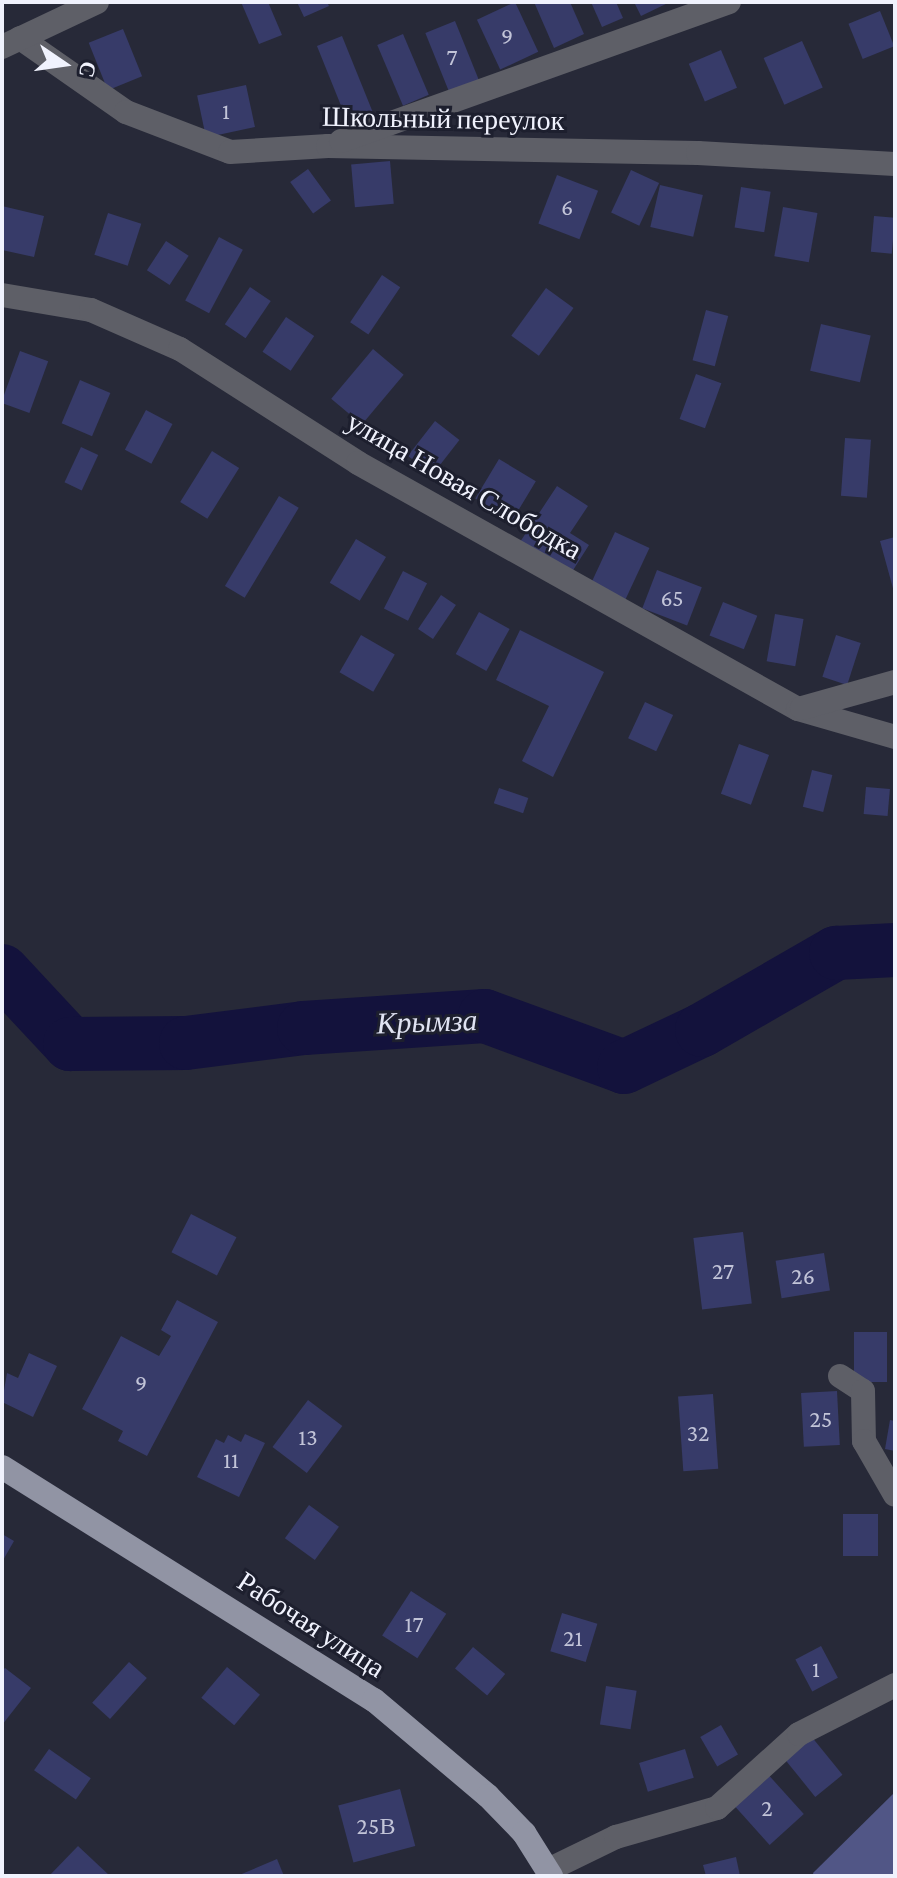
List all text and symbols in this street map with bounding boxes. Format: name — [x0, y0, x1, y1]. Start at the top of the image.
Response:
house number: 9 — [501, 22, 513, 50]
north arrow — [24, 24, 104, 104]
house number: 7 — [446, 43, 458, 71]
text: С — [74, 59, 102, 80]
house number: 1 — [222, 97, 230, 125]
street label: Школьный переулок — [322, 100, 564, 138]
house number: 6 — [561, 193, 573, 221]
street label: улица Новая Слободка — [340, 405, 588, 567]
house number: 65 — [660, 584, 684, 612]
water label: Крымза — [376, 1002, 478, 1042]
house number: 27 — [712, 1257, 734, 1285]
house number: 26 — [791, 1262, 815, 1290]
house number: 9 — [135, 1369, 147, 1397]
house number: 25 — [810, 1405, 832, 1433]
house number: 32 — [687, 1419, 709, 1447]
house number: 13 — [298, 1423, 318, 1451]
house number: 11 — [223, 1446, 239, 1474]
street label: Рабочая улица — [231, 1565, 391, 1685]
house number: 17 — [404, 1610, 424, 1638]
house number: 21 — [563, 1624, 583, 1652]
house number: 1 — [812, 1655, 820, 1683]
house number: 2 — [761, 1794, 773, 1822]
house number: 25В — [357, 1812, 395, 1840]

